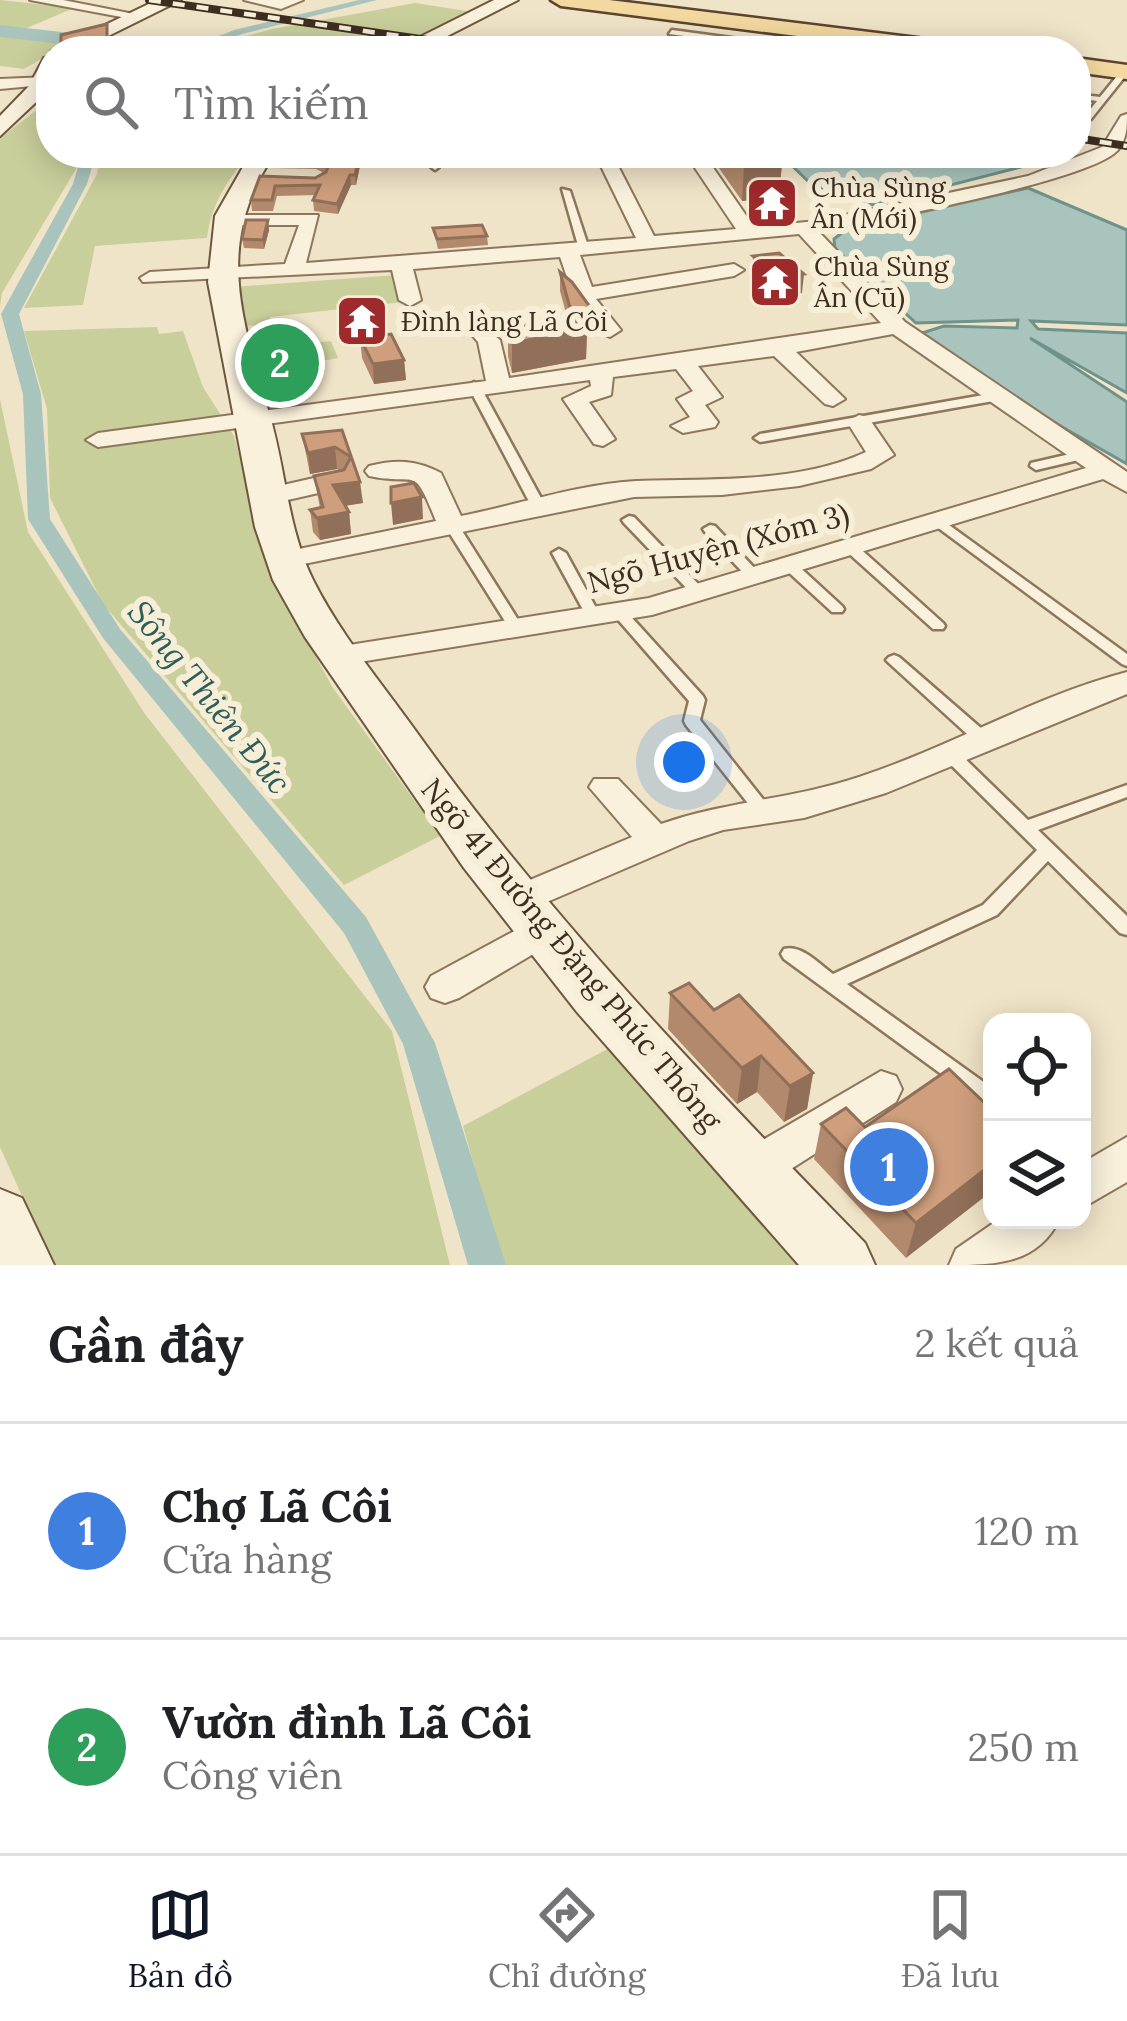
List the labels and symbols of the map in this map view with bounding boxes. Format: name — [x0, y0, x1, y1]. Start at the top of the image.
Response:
place label: Chùa Sùng Ân (Mới) — [810, 170, 947, 236]
temple icon: Chùa Sùng Ân (Mới) — [744, 175, 800, 231]
place label: Chùa Sùng Ân (Cũ) — [813, 249, 950, 315]
temple icon: Chùa Sùng Ân (Cũ) — [747, 254, 803, 310]
temple icon: Đình làng Lã Côi — [334, 293, 390, 349]
place label: Đình làng Lã Côi — [401, 304, 608, 338]
pin: 2 — [241, 318, 319, 408]
street label: Ngõ Huyện (Xóm 3) — [583, 495, 853, 602]
water label: Sông Thiên Đức — [119, 592, 301, 802]
your location — [654, 732, 714, 792]
street label: Ngõ 41 Đường Đặng Phúc Thông — [413, 770, 731, 1139]
pin: 1 — [850, 1122, 928, 1212]

